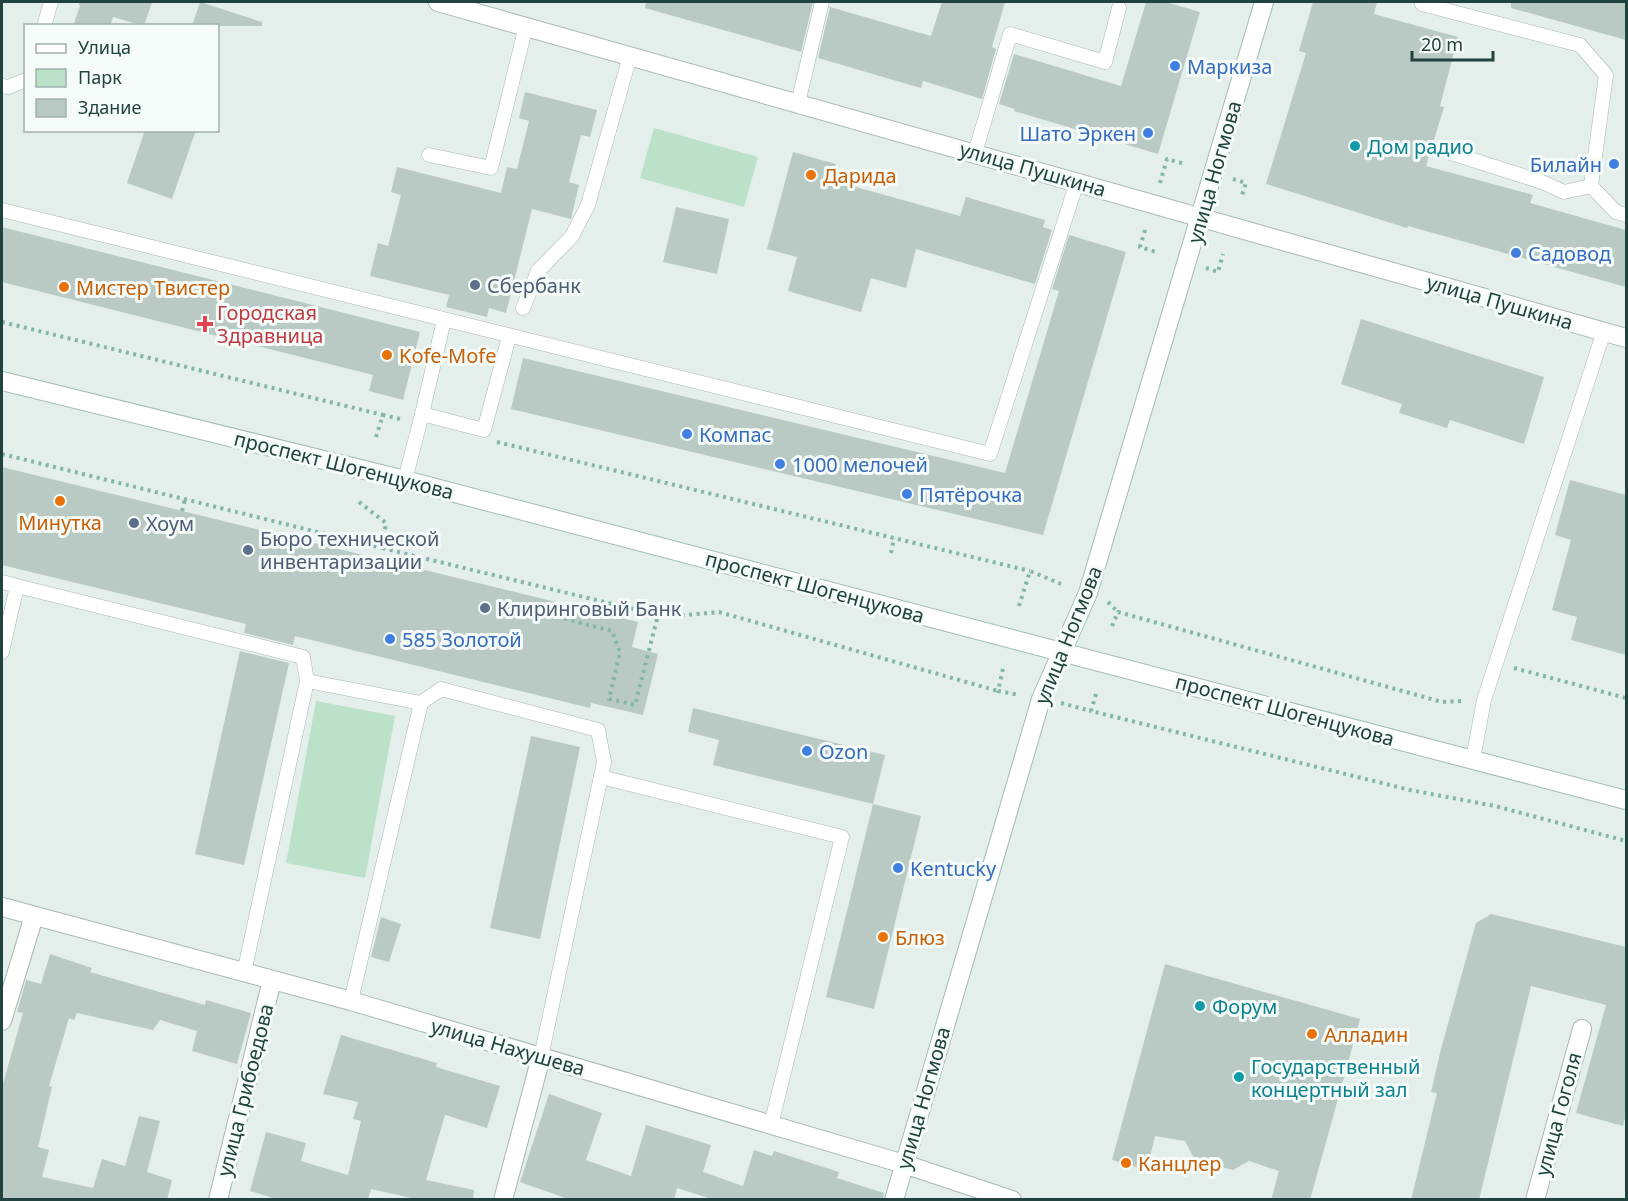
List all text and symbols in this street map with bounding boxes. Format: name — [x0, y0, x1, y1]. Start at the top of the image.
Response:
legend — [24, 24, 219, 132]
scale bar — [1412, 24, 1493, 62]
text: 20 m — [1421, 32, 1463, 56]
text: Улица — [78, 35, 131, 59]
place label: Маркиза — [1187, 53, 1272, 80]
marker: Маркиза — [1168, 59, 1182, 73]
text: Парк — [78, 65, 122, 89]
text: Здание — [78, 95, 142, 119]
street label: улица Ногмова — [1181, 98, 1247, 246]
place label: Шато Эркен — [1020, 120, 1136, 147]
marker: Шато Эркен — [1141, 126, 1155, 140]
place label: Дом радио — [1367, 133, 1474, 160]
street label: улица Пушкина — [957, 135, 1109, 203]
marker: Дом радио — [1348, 139, 1362, 153]
place label: Билайн — [1530, 151, 1602, 178]
marker: Билайн — [1607, 157, 1621, 171]
place label: Дарида — [823, 162, 897, 189]
marker: Дарида — [804, 168, 818, 182]
place label: Садовод — [1528, 240, 1611, 267]
marker: Садовод — [1509, 246, 1523, 260]
street label: улица Пушкина — [1424, 268, 1576, 336]
place label: Сбербанк — [487, 272, 581, 299]
place label: Мистер Твистер — [76, 274, 230, 301]
marker: Сбербанк — [468, 278, 482, 292]
marker: Мистер Твистер — [57, 280, 71, 294]
place label: Городская Здравница — [217, 299, 323, 349]
marker: Городская Здравница — [198, 317, 212, 331]
place label: Kofe-Mofe — [399, 342, 496, 369]
marker: Kofe-Mofe — [380, 348, 394, 362]
place label: Компас — [699, 421, 772, 448]
street label: проспект Шогенцукова — [231, 425, 457, 505]
marker: Компас — [680, 427, 694, 441]
place label: 1000 мелочей — [792, 451, 928, 478]
marker: 1000 мелочей — [773, 457, 787, 471]
place label: Пятёрочка — [919, 481, 1022, 508]
marker: Пятёрочка — [900, 487, 914, 501]
marker: Минутка — [53, 494, 67, 508]
place label: Минутка — [18, 509, 102, 536]
place label: Хоум — [146, 510, 194, 537]
marker: Хоум — [127, 516, 141, 530]
place label: Бюро технической инвентаризации — [260, 525, 439, 575]
marker: Бюро технической инвентаризации — [241, 543, 255, 557]
street label: проспект Шогенцукова — [703, 545, 927, 629]
street label: улица Ногмова — [1028, 562, 1108, 708]
place label: Клиринговый Банк — [497, 595, 682, 622]
marker: Клиринговый Банк — [478, 601, 492, 615]
place label: 585 Золотой — [402, 626, 522, 653]
marker: 585 Золотой — [383, 632, 397, 646]
street label: проспект Шогенцукова — [1173, 668, 1397, 752]
place label: Ozon — [819, 738, 868, 765]
marker: Ozon — [800, 744, 814, 758]
place label: Kentucky — [910, 855, 997, 882]
marker: Kentucky — [891, 861, 905, 875]
place label: Блюз — [895, 924, 945, 951]
marker: Блюз — [876, 930, 890, 944]
place label: Форум — [1212, 993, 1277, 1020]
marker: Форум — [1193, 999, 1207, 1013]
street label: улица Грибоедова — [210, 1001, 280, 1179]
street label: улица Нахушева — [428, 1012, 588, 1082]
place label: Алладин — [1324, 1021, 1408, 1048]
street label: улица Ногмова — [890, 1024, 956, 1172]
marker: Алладин — [1305, 1027, 1319, 1041]
street label: улица Гоголя — [1529, 1049, 1587, 1179]
place label: Государственный концертный зал — [1251, 1053, 1420, 1103]
marker: Государственный концертный зал — [1232, 1070, 1246, 1084]
place label: Канцлер — [1138, 1150, 1221, 1177]
marker: Канцлер — [1119, 1156, 1133, 1170]

